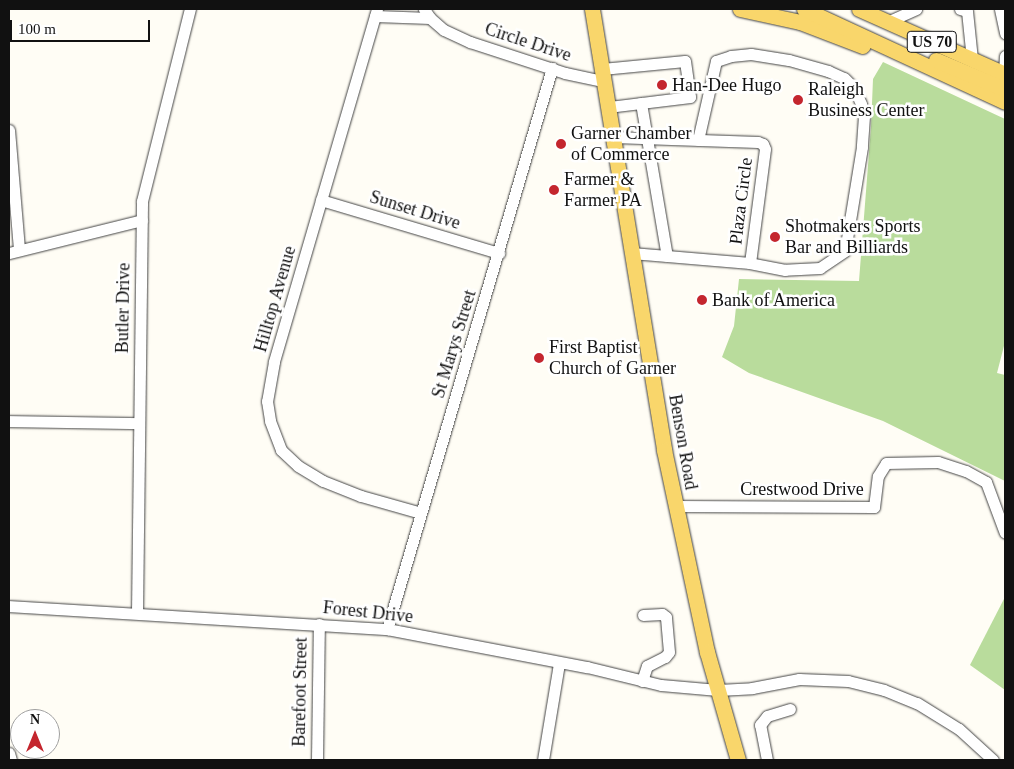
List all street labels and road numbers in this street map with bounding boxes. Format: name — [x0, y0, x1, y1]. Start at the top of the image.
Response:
street label: Circle Drive — [482, 18, 574, 66]
road number: US 70 — [906, 28, 958, 56]
street label: Plaza Circle — [725, 156, 757, 246]
street label: Sunset Drive — [367, 186, 463, 234]
street label: Hilltop Avenue — [249, 243, 301, 355]
street label: Butler Drive — [111, 263, 135, 353]
street label: St Marys Street — [427, 287, 481, 401]
street label: Benson Road — [664, 393, 702, 491]
street label: Crestwood Drive — [740, 478, 864, 500]
street label: Forest Drive — [322, 597, 414, 627]
street label: Barefoot Street — [288, 637, 312, 747]

